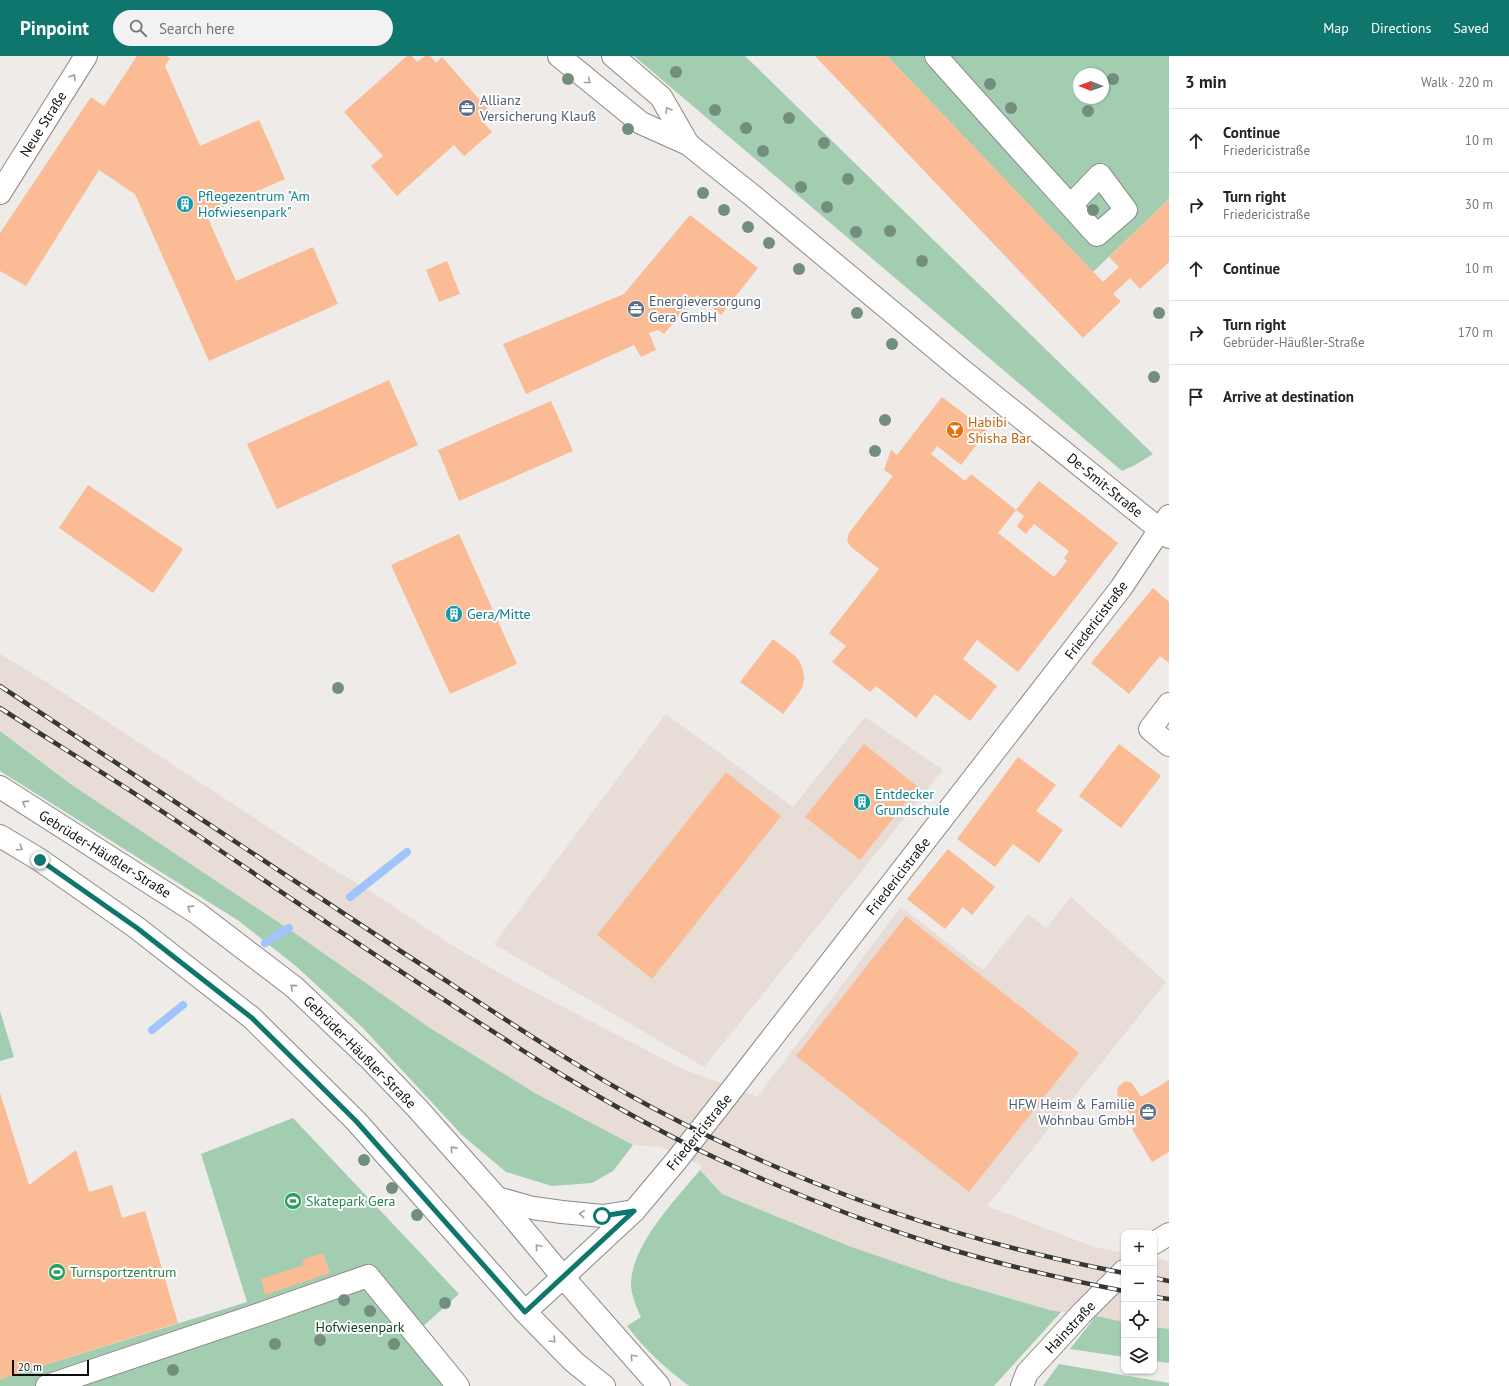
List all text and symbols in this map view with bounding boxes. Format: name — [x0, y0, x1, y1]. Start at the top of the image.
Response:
search box — [113, 10, 393, 46]
text: Pinpoint — [20, 16, 89, 40]
icon: search — [127, 17, 149, 39]
text: Search here — [159, 19, 235, 38]
text: Map — [1323, 19, 1349, 37]
text: Directions — [1371, 19, 1431, 37]
text: Saved — [1453, 19, 1489, 37]
north arrow — [1073, 68, 1109, 104]
text: 3 min — [1185, 71, 1226, 93]
one-way arrow — [68, 74, 76, 81]
text: Walk · 220 m — [1421, 74, 1493, 91]
one-way arrow — [584, 77, 591, 84]
street label: Neue Straße — [16, 88, 70, 160]
place label: Allianz Versicherung Klauß — [479, 91, 596, 125]
office icon: Allianz Versicherung Klauß — [457, 98, 477, 118]
one-way arrow — [666, 107, 673, 114]
text: Continue — [1223, 123, 1280, 142]
icon: ahead — [1185, 130, 1207, 152]
text: 10 m — [1465, 132, 1493, 149]
text: Friedericistraße — [1223, 142, 1310, 159]
place label: Pflegezentrum "Am Hofwiesenpark" — [198, 187, 310, 221]
text: Turn right — [1223, 187, 1286, 206]
building icon: Pflegezentrum "Am Hofwiesenpark" — [175, 194, 195, 214]
icon: right — [1185, 194, 1207, 216]
text: 30 m — [1465, 196, 1493, 213]
text: Friedericistraße — [1223, 206, 1310, 223]
icon: ahead — [1185, 258, 1207, 280]
text: Continue — [1223, 259, 1280, 278]
text: 10 m — [1465, 260, 1493, 277]
place label: Energieversorgung Gera GmbH — [649, 292, 761, 326]
office icon: Energieversorgung Gera GmbH — [626, 299, 646, 319]
text: Turn right — [1223, 315, 1286, 334]
icon: right — [1185, 322, 1207, 344]
text: 170 m — [1458, 324, 1493, 341]
text: Gebrüder-Häußler-Straße — [1223, 334, 1365, 351]
icon: arrive — [1185, 386, 1207, 408]
text: Arrive at destination — [1223, 387, 1354, 406]
place label: Habibi Shisha Bar — [968, 413, 1031, 447]
bar icon: Habibi Shisha Bar — [945, 420, 965, 440]
street label: De-Smit-Straße — [1063, 449, 1147, 521]
street label: Friedericistraße — [1061, 577, 1131, 663]
building icon: Gera/Mitte — [444, 604, 464, 624]
place label: Gera/Mitte — [467, 605, 531, 623]
place label: Entdecker Grundschule — [875, 785, 950, 819]
building icon: Entdecker Grundschule — [852, 792, 872, 812]
one-way arrow — [22, 800, 29, 808]
street label: Gebrüder-Häußler-Straße — [36, 806, 174, 902]
street label: Friedericistraße — [862, 833, 934, 919]
one-way arrow — [16, 844, 23, 851]
route end — [31, 851, 49, 869]
one-way arrow — [187, 905, 194, 913]
one-way arrow — [290, 984, 298, 991]
street label: Gebrüder-Häußler-Straße — [300, 992, 420, 1112]
street label: Friedericistraße — [662, 1090, 736, 1174]
place label: HFW Heim & Familie Wohnbau GmbH — [1009, 1095, 1135, 1129]
office icon: HFW Heim & Familie Wohnbau GmbH — [1138, 1102, 1158, 1122]
one-way arrow — [450, 1146, 458, 1154]
sports icon: Skatepark Gera — [283, 1191, 303, 1211]
place label: Skatepark Gera — [306, 1192, 396, 1210]
route start — [593, 1207, 611, 1225]
one-way arrow — [579, 1210, 585, 1219]
map controls — [1121, 1230, 1157, 1374]
button: + — [1121, 1230, 1157, 1266]
one-way arrow — [536, 1245, 543, 1252]
sports icon: Turnsportzentrum — [47, 1262, 67, 1282]
place label: Turnsportzentrum — [70, 1263, 176, 1281]
button: − — [1121, 1266, 1157, 1302]
street label: Hainstraße — [1041, 1297, 1099, 1357]
button: locate — [1121, 1302, 1157, 1338]
park label: Hofwiesenpark — [315, 1318, 405, 1336]
one-way arrow — [548, 1335, 556, 1343]
button: layers — [1121, 1338, 1157, 1374]
one-way arrow — [630, 1354, 638, 1362]
scale bar — [12, 1358, 89, 1377]
text: 20 m — [18, 1360, 42, 1374]

